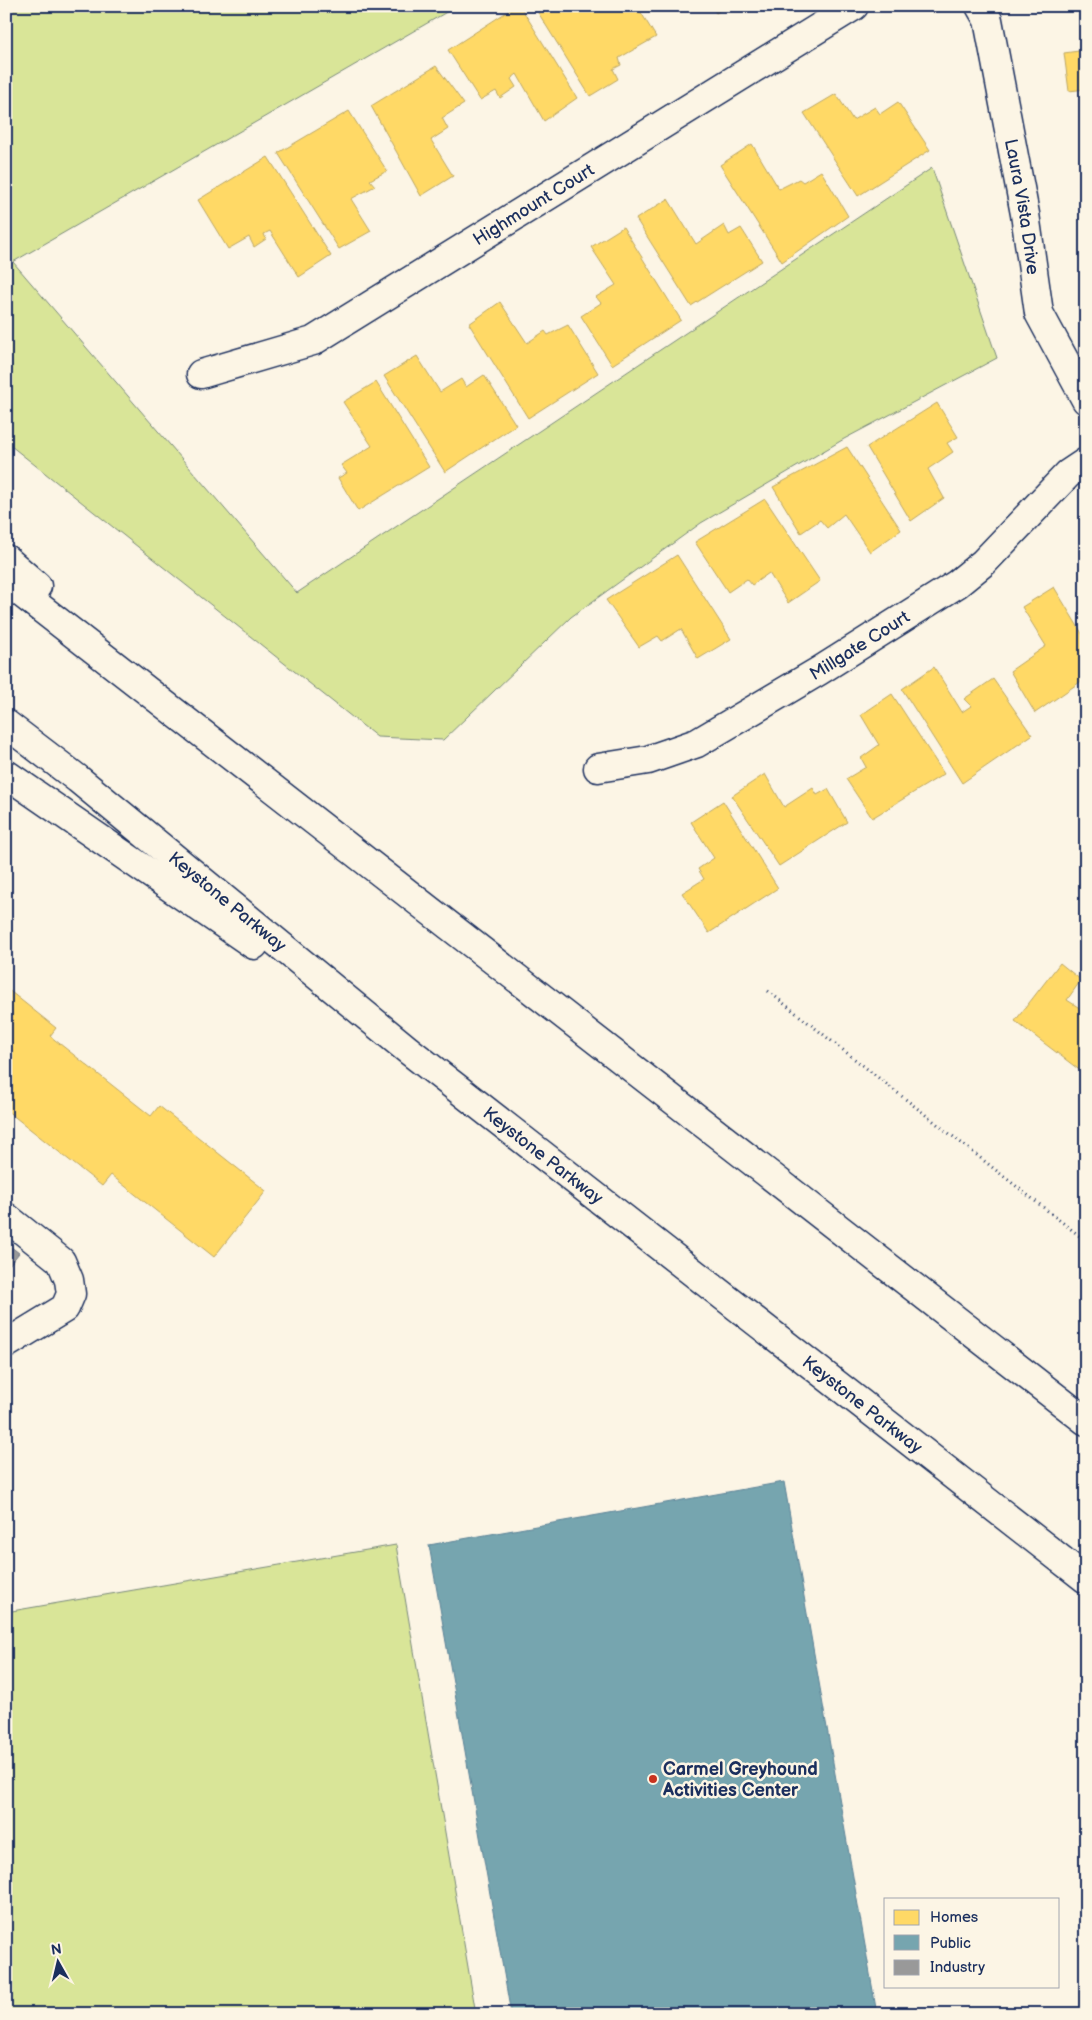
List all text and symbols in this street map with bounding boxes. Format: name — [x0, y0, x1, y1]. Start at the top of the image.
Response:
street label: Laura Vista Drive — [1000, 137, 1044, 276]
street label: Highmount Court — [469, 159, 598, 250]
street label: Millgate Court — [806, 606, 914, 685]
street label: Keystone Parkway — [164, 847, 291, 957]
street label: Keystone Parkway — [479, 1102, 608, 1209]
street label: Keystone Parkway — [798, 1351, 927, 1458]
place label: Carmel Greyhound Activities Center — [662, 1759, 818, 1801]
marker: Carmel Greyhound Activities Center — [647, 1773, 659, 1785]
legend — [884, 1898, 1060, 1988]
text: Homes — [930, 1908, 979, 1927]
text: Public — [930, 1934, 971, 1953]
north arrow — [32, 1938, 82, 1988]
text: N — [50, 1940, 63, 1959]
text: Industry — [930, 1958, 985, 1977]

